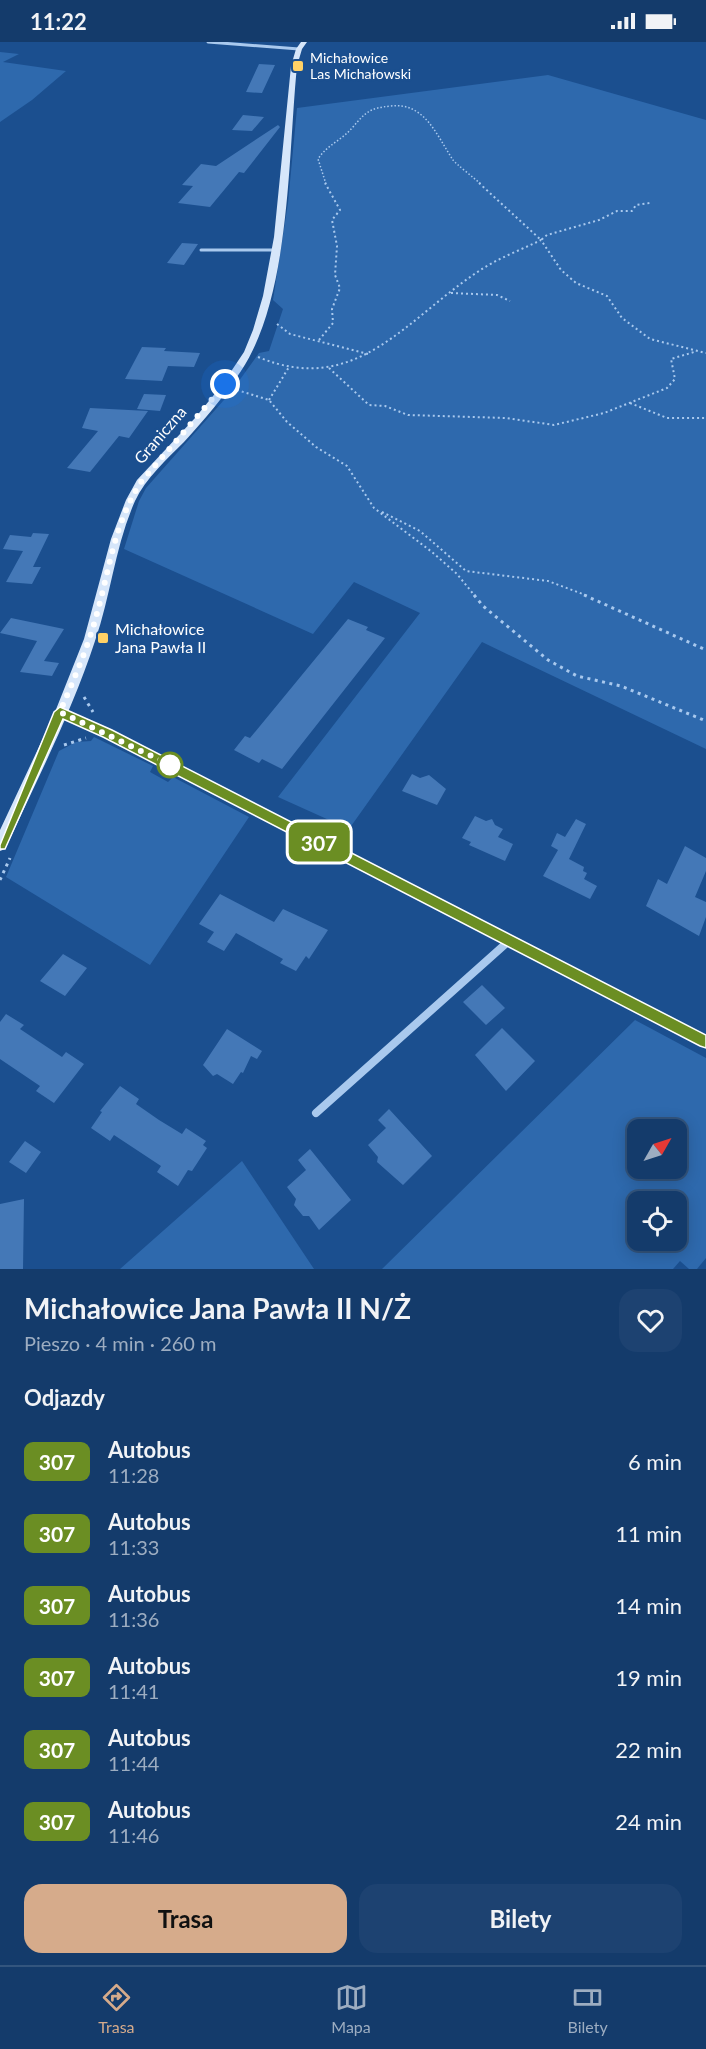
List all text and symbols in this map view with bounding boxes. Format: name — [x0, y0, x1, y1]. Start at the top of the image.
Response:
text: 11:22 — [30, 8, 87, 35]
place label: Michałowice Las Michałowski — [310, 49, 411, 82]
marker: Michałowice Las Michałowski — [291, 59, 305, 73]
your location — [210, 369, 240, 399]
street label: Graniczna — [130, 402, 190, 467]
place label: Michałowice Jana Pawła II — [115, 619, 206, 656]
marker: Michałowice Jana Pawła II — [96, 631, 110, 645]
unlabelled marker — [157, 752, 183, 778]
line badge: 307 — [284, 822, 354, 862]
text: 307 — [301, 830, 337, 855]
north arrow — [627, 1119, 687, 1179]
map controls — [627, 1119, 687, 1251]
button: locate — [627, 1191, 687, 1251]
button: heart — [619, 1289, 682, 1352]
text: Michałowice Jana Pawła II N/Ż — [24, 1291, 411, 1325]
text: Pieszo · 4 min · 260 m — [24, 1331, 217, 1355]
text: Odjazdy — [24, 1384, 105, 1411]
text: Autobus — [108, 1436, 191, 1463]
text: 6 min — [628, 1448, 682, 1475]
text: 307 — [39, 1449, 75, 1474]
text: 11:28 — [108, 1463, 159, 1487]
text: Autobus — [108, 1508, 191, 1535]
text: 11 min — [615, 1520, 682, 1547]
text: 307 — [39, 1521, 75, 1546]
text: 11:33 — [108, 1535, 159, 1559]
text: Autobus — [108, 1580, 191, 1607]
text: 14 min — [615, 1592, 682, 1619]
text: 307 — [39, 1593, 75, 1618]
text: 11:36 — [108, 1607, 159, 1631]
text: Autobus — [108, 1652, 191, 1679]
text: 19 min — [615, 1664, 682, 1691]
text: 307 — [39, 1665, 75, 1690]
text: 11:41 — [108, 1679, 159, 1703]
text: Autobus — [108, 1724, 191, 1751]
text: 22 min — [615, 1736, 682, 1763]
text: 307 — [39, 1737, 75, 1762]
text: 11:44 — [108, 1751, 159, 1775]
text: Autobus — [108, 1796, 191, 1823]
text: 24 min — [615, 1808, 682, 1835]
text: 307 — [39, 1809, 75, 1834]
text: 11:46 — [108, 1823, 159, 1847]
button: Trasa — [24, 1884, 347, 1953]
button: Bilety — [359, 1884, 682, 1953]
tab: Trasa — [98, 1981, 135, 2036]
tab: Mapa — [331, 1981, 371, 2036]
tab: Bilety — [567, 1981, 608, 2036]

